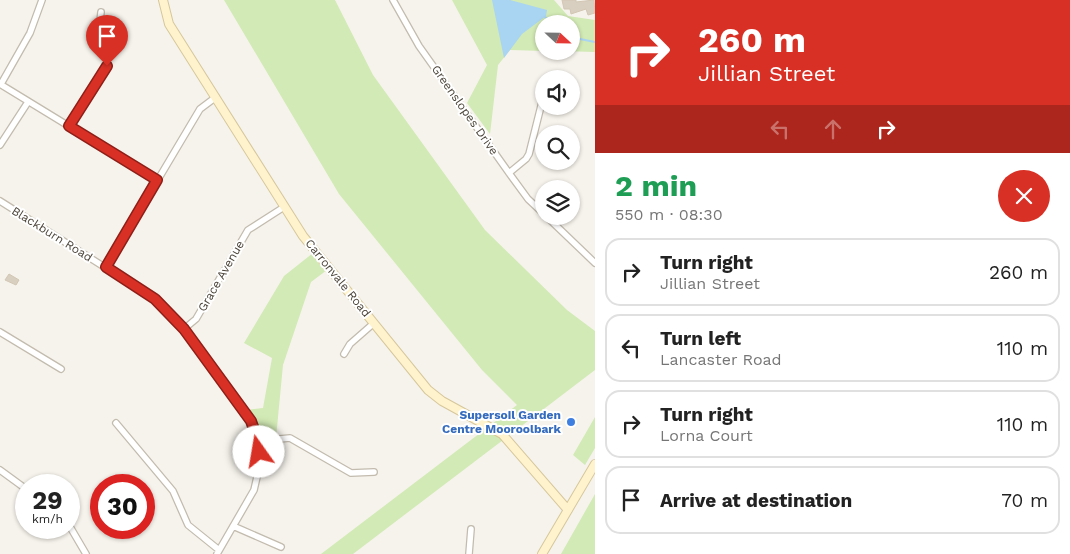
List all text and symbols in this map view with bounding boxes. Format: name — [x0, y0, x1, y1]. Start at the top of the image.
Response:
pin — [86, 15, 128, 66]
north arrow — [535, 15, 580, 60]
map controls — [535, 15, 580, 225]
text: 260 m — [698, 19, 806, 61]
icon: right — [615, 20, 680, 85]
icon: arrive — [93, 22, 121, 50]
text: Jillian Street — [698, 61, 835, 86]
street label: Greenslopes Drive — [429, 62, 501, 158]
button: sound — [535, 70, 580, 115]
icon: left — [766, 115, 794, 143]
icon: ahead — [819, 115, 847, 143]
icon: right — [872, 115, 900, 143]
button: search — [535, 125, 580, 170]
text: 2 min — [615, 168, 697, 203]
button: close — [998, 170, 1050, 222]
button: layers — [535, 180, 580, 225]
street label: Blackburn Road — [9, 204, 95, 264]
text: 550 m · 08:30 — [615, 205, 723, 224]
street label: Carronvale Road — [302, 236, 374, 320]
street label: Grace Avenue — [195, 238, 247, 314]
text: Turn right — [660, 251, 753, 274]
icon: right — [617, 258, 645, 286]
text: 260 m — [989, 261, 1048, 284]
text: Jillian Street — [660, 274, 760, 293]
text: Turn left — [660, 327, 741, 350]
icon: left — [617, 334, 645, 362]
text: 110 m — [997, 337, 1048, 360]
text: Lancaster Road — [660, 350, 782, 369]
text: Turn right — [660, 403, 753, 426]
place label: Supersoil Garden Centre Mooroolbark — [442, 408, 562, 436]
icon: right — [617, 410, 645, 438]
text: 110 m — [997, 413, 1048, 436]
marker: Supersoil Garden Centre Mooroolbark — [565, 416, 577, 428]
position arrow — [232, 425, 284, 477]
text: Lorna Court — [660, 426, 753, 445]
speed limit sign: 30 — [90, 474, 155, 539]
text: 29 — [32, 486, 63, 515]
icon: arrive — [617, 486, 645, 514]
text: Arrive at destination — [660, 489, 852, 512]
text: 70 m — [1001, 489, 1048, 512]
text: km/h — [32, 512, 63, 526]

